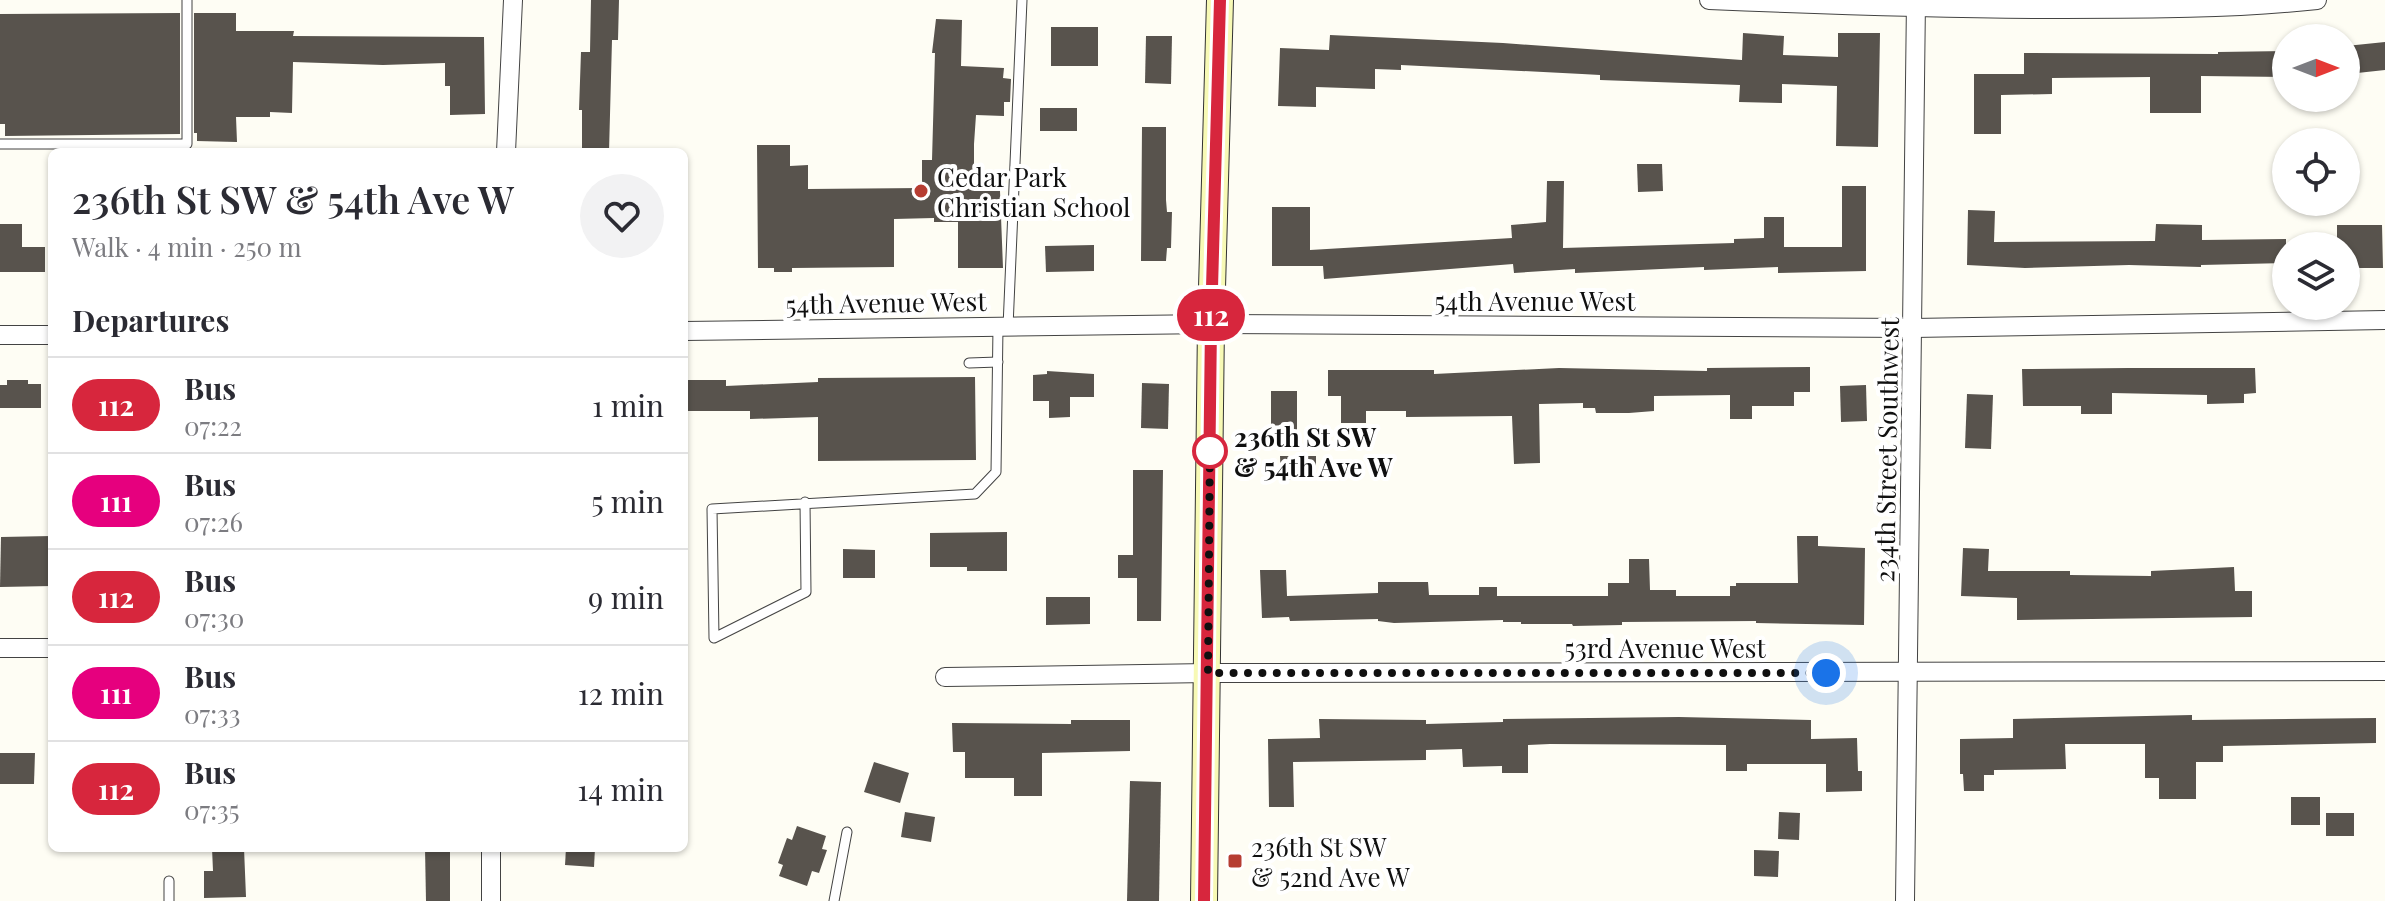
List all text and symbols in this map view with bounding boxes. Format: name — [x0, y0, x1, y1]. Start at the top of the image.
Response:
north arrow — [2272, 24, 2360, 112]
map controls — [2272, 24, 2360, 320]
button: locate — [2272, 128, 2360, 216]
place label: Cedar Park Christian School — [937, 159, 1130, 224]
text: 236th St SW & 54th Ave W — [72, 173, 514, 224]
button: heart — [580, 174, 664, 258]
marker: Cedar Park Christian School — [912, 182, 930, 200]
text: Walk · 4 min · 250 m — [72, 229, 302, 264]
button: layers — [2272, 232, 2360, 320]
street label: 54th Avenue West — [785, 283, 988, 321]
street label: 54th Avenue West — [1435, 283, 1636, 318]
line badge: 112 — [1165, 289, 1257, 341]
text: 112 — [1193, 296, 1229, 333]
text: Departures — [72, 300, 229, 340]
street label: 234th Street Southwest — [1866, 316, 1906, 583]
text: Bus — [184, 368, 236, 408]
text: 1 min — [592, 385, 664, 425]
text: 112 — [98, 386, 134, 423]
text: 07:22 — [184, 408, 242, 443]
place label: 236th St SW & 54th Ave W — [1234, 419, 1393, 484]
marker: 236th St SW & 54th Ave W — [1193, 434, 1227, 468]
text: Bus — [184, 464, 236, 504]
text: 5 min — [591, 481, 664, 521]
text: 111 — [100, 482, 132, 519]
text: 07:26 — [184, 504, 243, 539]
text: Bus — [184, 560, 236, 600]
text: 9 min — [588, 577, 664, 617]
text: 112 — [98, 578, 134, 615]
text: 07:30 — [184, 600, 244, 635]
street label: 53rd Avenue West — [1564, 630, 1766, 665]
your location — [1806, 653, 1846, 693]
text: Bus — [184, 656, 236, 696]
text: 12 min — [578, 673, 664, 713]
text: 111 — [100, 674, 132, 711]
text: 07:33 — [184, 696, 241, 731]
text: Bus — [184, 752, 236, 792]
text: 14 min — [577, 769, 664, 809]
text: 112 — [98, 770, 134, 807]
text: 07:35 — [184, 792, 240, 827]
place label: 236th St SW & 52nd Ave W — [1251, 829, 1410, 894]
marker: 236th St SW & 52nd Ave W — [1226, 852, 1244, 870]

